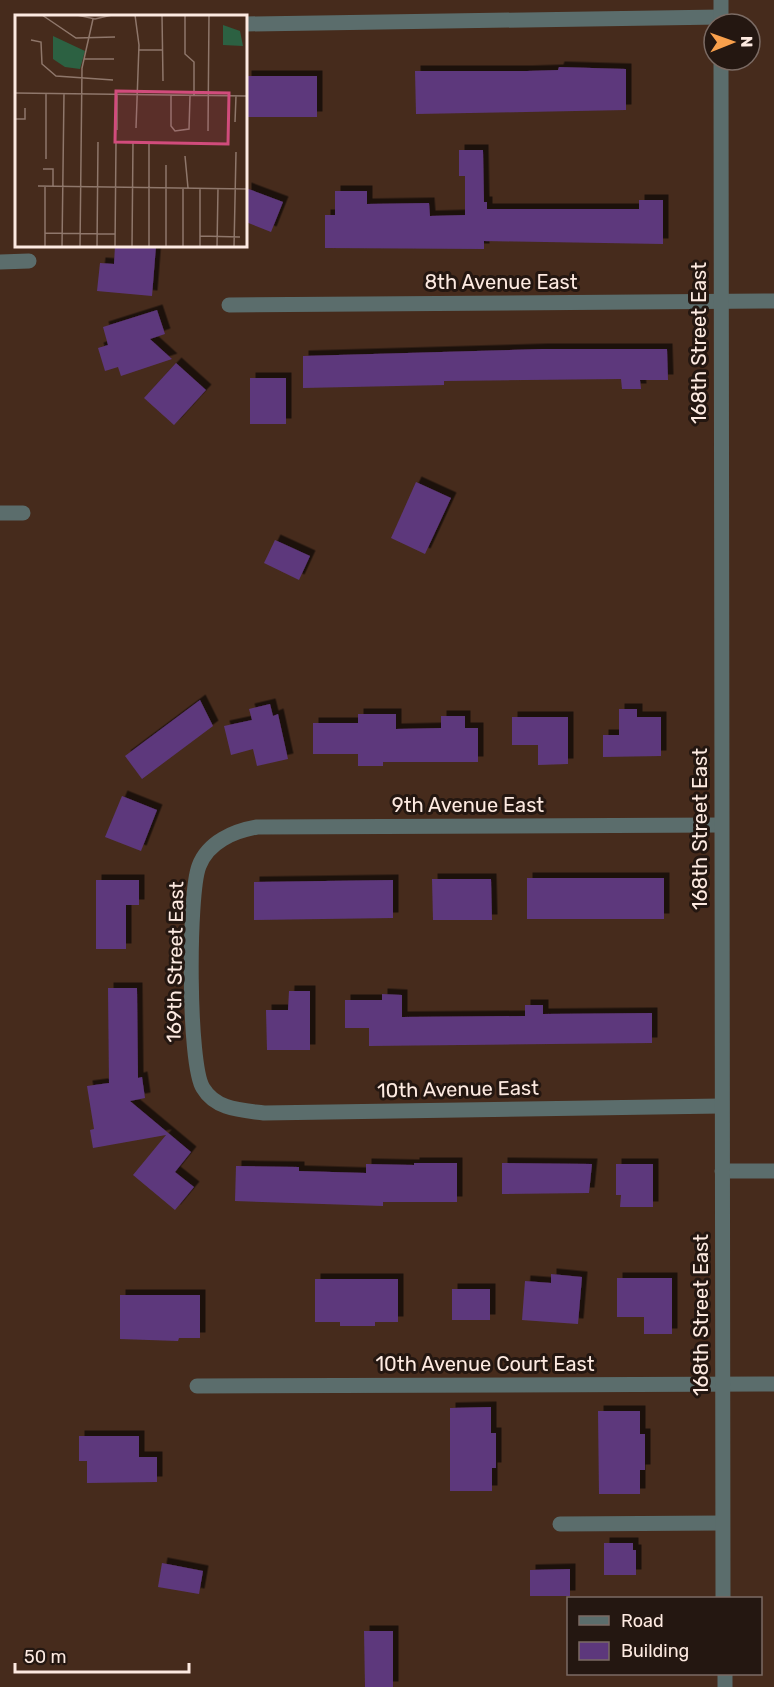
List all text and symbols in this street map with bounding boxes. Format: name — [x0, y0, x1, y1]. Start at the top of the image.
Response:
north arrow — [702, 12, 762, 72]
inset map — [15, 15, 248, 248]
text: N — [737, 36, 756, 48]
street label: 168th Street East — [687, 262, 711, 424]
street label: 8th Avenue East — [424, 270, 578, 294]
street label: 168th Street East — [688, 748, 712, 910]
street label: 9th Avenue East — [392, 793, 544, 817]
street label: 169th Street East — [162, 881, 188, 1043]
street label: 10th Avenue East — [377, 1076, 539, 1102]
street label: 168th Street East — [689, 1234, 713, 1396]
street label: 10th Avenue Court East — [376, 1352, 595, 1376]
legend — [567, 1597, 762, 1675]
text: Road — [621, 1610, 664, 1632]
scale bar — [15, 1636, 189, 1674]
text: Building — [621, 1640, 689, 1662]
text: 50 m — [24, 1646, 67, 1668]

